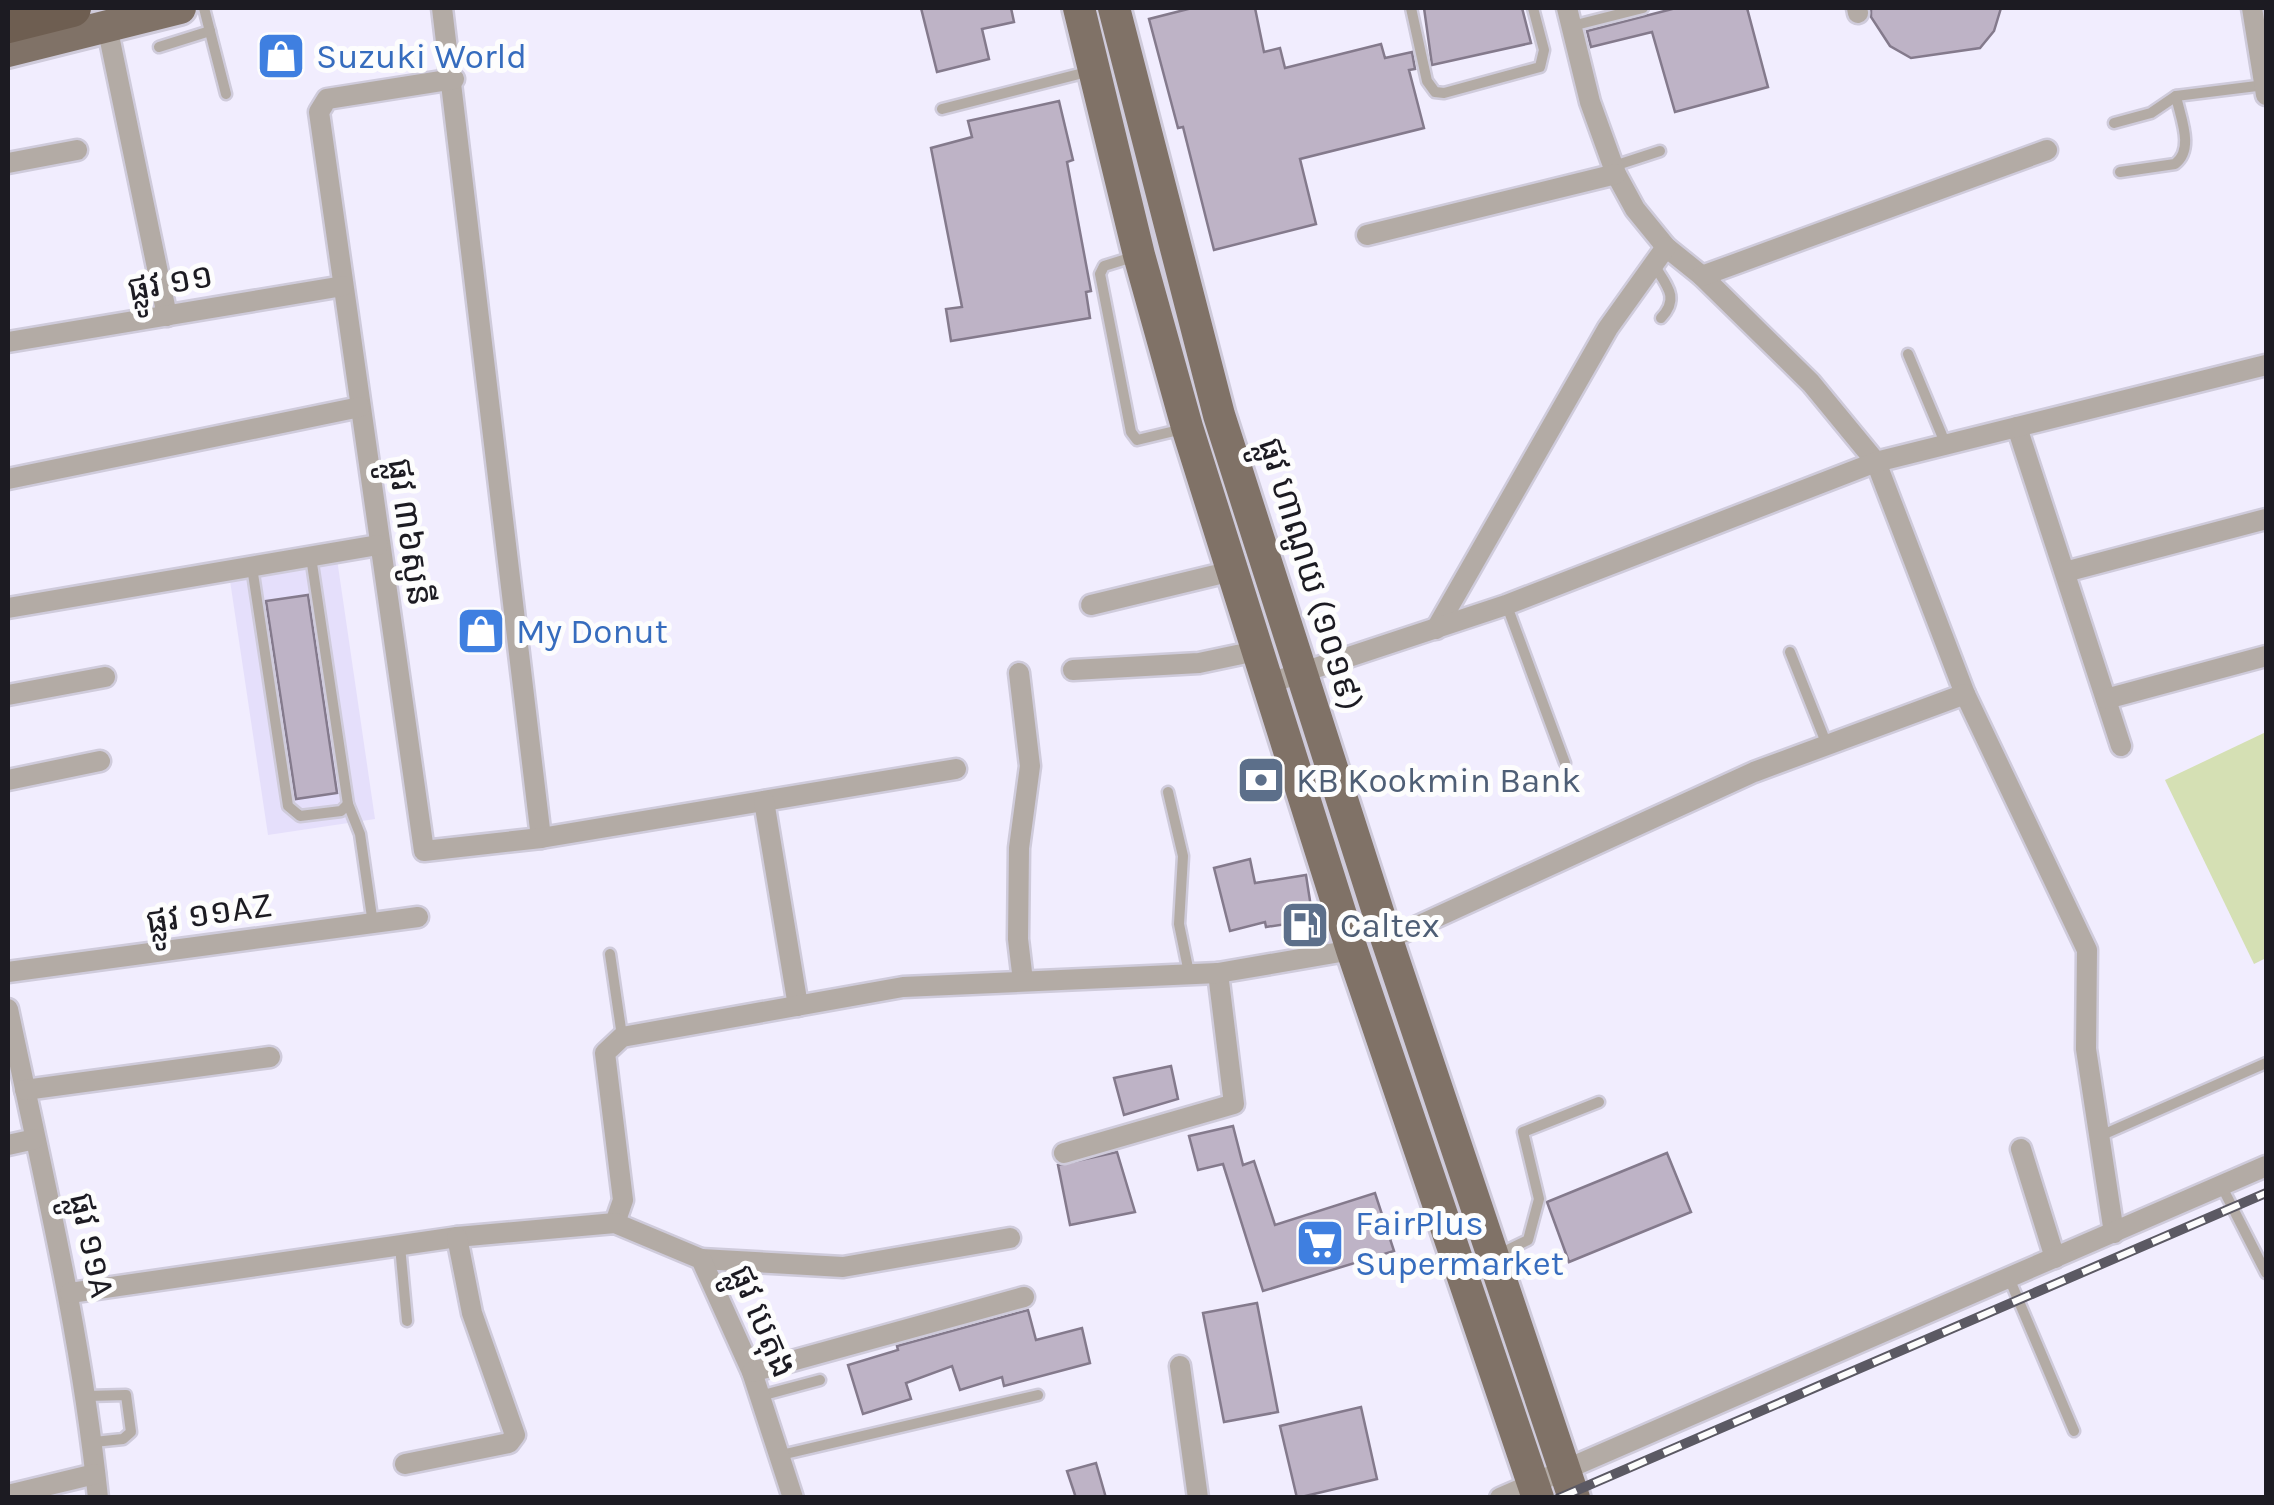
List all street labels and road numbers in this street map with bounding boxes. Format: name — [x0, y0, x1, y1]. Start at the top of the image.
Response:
street label: ផ្លូវ ១១ — [124, 254, 218, 320]
street label: ផ្លូវ ហាណូយ (១០១៩) — [1240, 433, 1372, 719]
street label: ផ្លូវ ៣៦សូនី — [369, 455, 441, 610]
street label: ផ្លូវ ១១AZ — [143, 884, 276, 952]
street label: ផ្លូវ ១១A — [51, 1189, 123, 1304]
street label: ផ្លូវ បេតុង — [711, 1258, 805, 1388]

